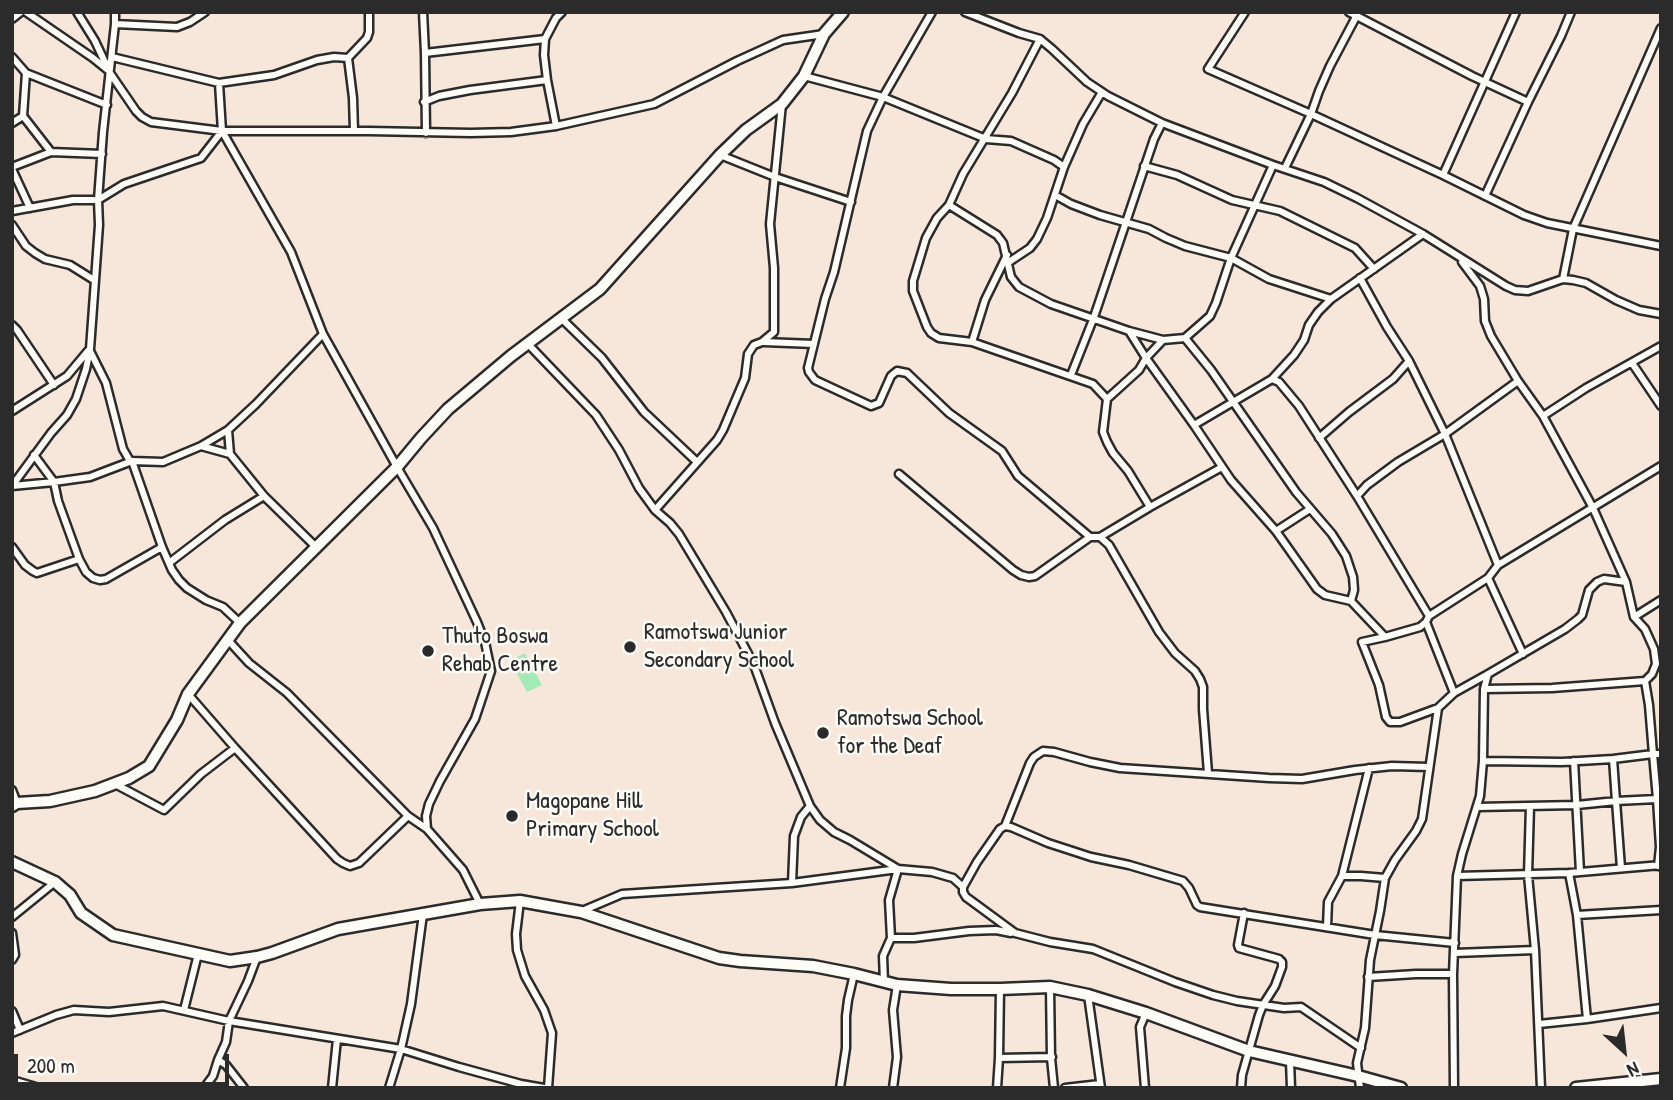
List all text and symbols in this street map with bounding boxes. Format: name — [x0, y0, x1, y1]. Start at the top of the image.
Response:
place label: Ramotswa Junior Secondary School — [644, 619, 794, 675]
place label: Thuto Boswa Rehab Centre — [442, 623, 558, 679]
marker: Ramotswa Junior Secondary School — [622, 639, 638, 655]
marker: Thuto Boswa Rehab Centre — [420, 643, 436, 659]
place label: Ramotswa School for the Deaf — [837, 705, 983, 761]
marker: Ramotswa School for the Deaf — [815, 725, 831, 741]
place label: Magopane Hill Primary School — [526, 788, 659, 844]
marker: Magopane Hill Primary School — [504, 808, 520, 824]
north arrow — [1589, 1016, 1659, 1086]
scale bar — [18, 1040, 233, 1084]
text: 200 m — [27, 1051, 75, 1080]
text: N — [1623, 1056, 1644, 1084]

